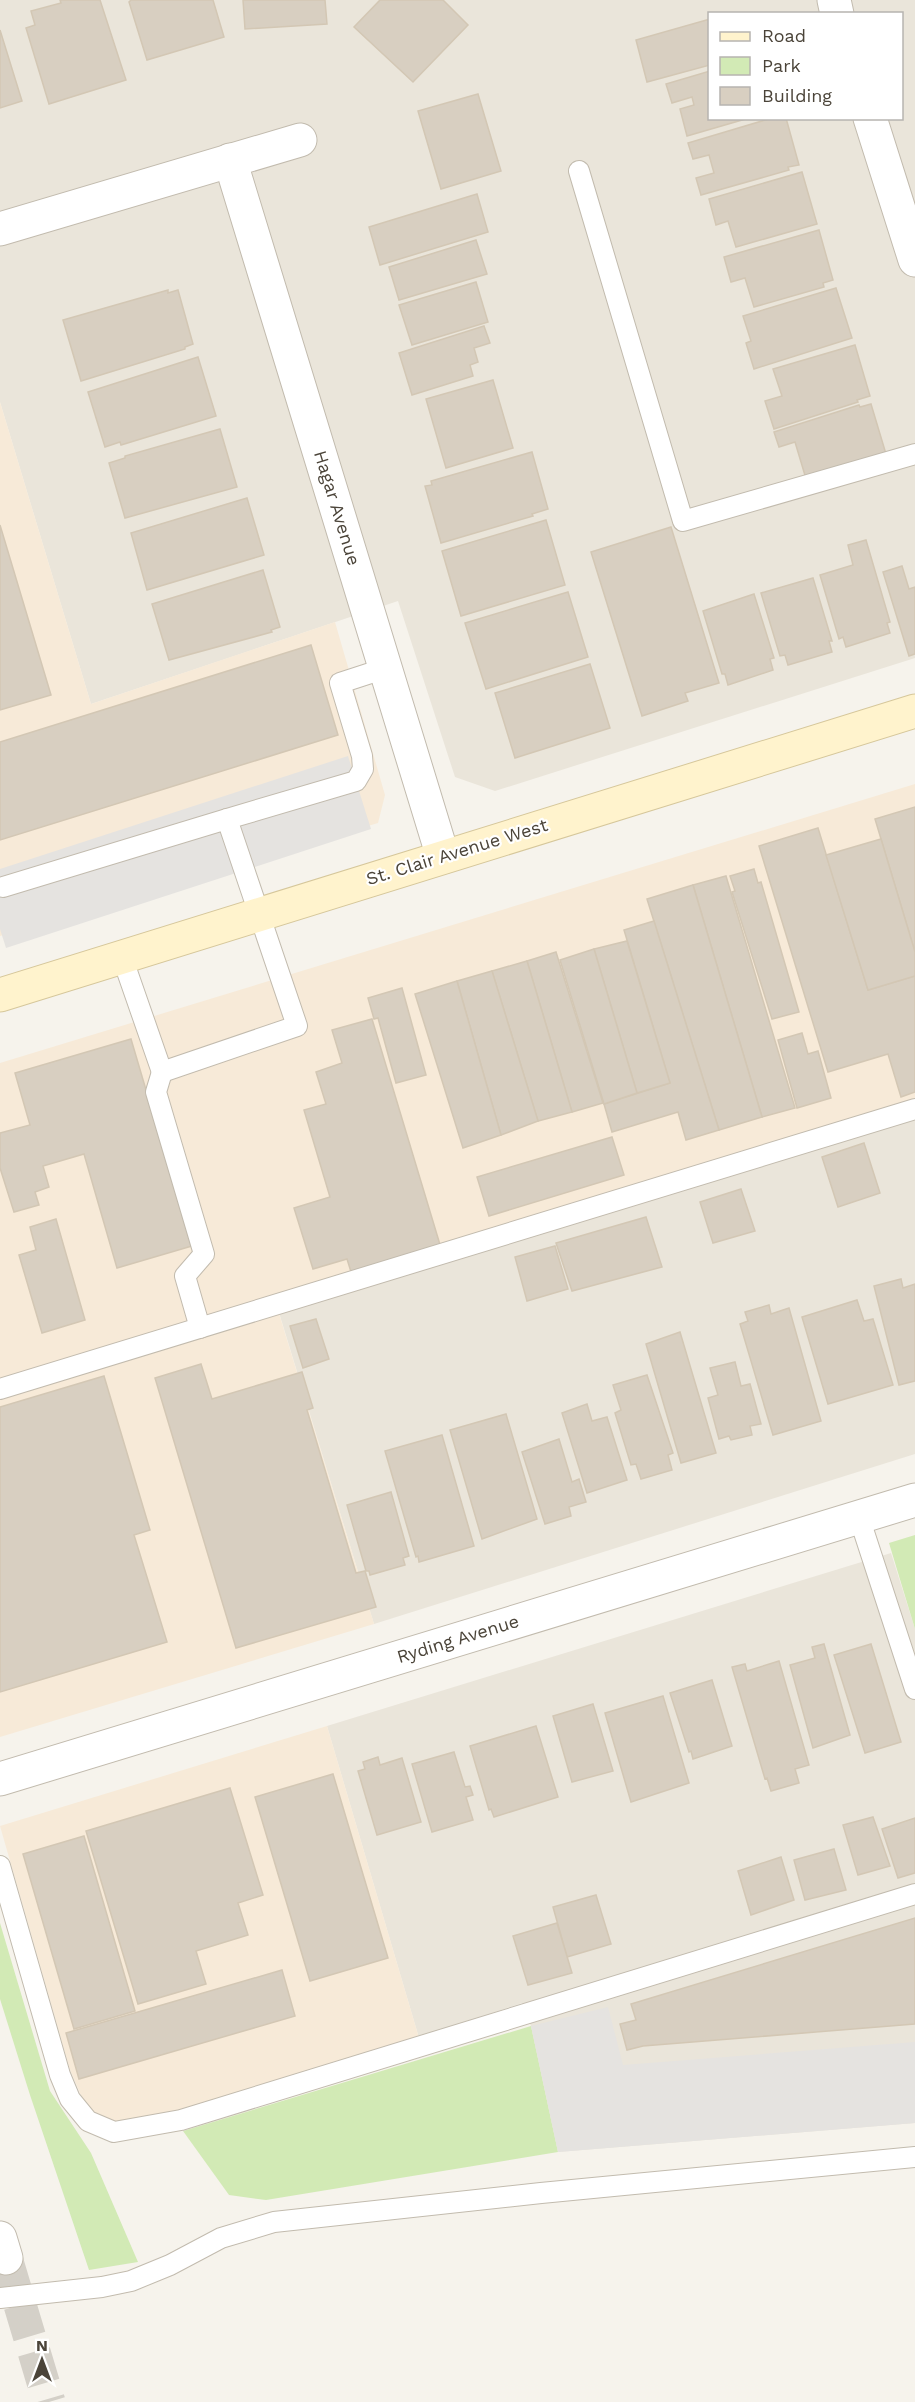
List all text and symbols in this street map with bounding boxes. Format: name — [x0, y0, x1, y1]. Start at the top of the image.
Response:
legend — [708, 12, 903, 120]
text: Road — [762, 25, 806, 46]
text: Park — [762, 55, 801, 76]
text: Building — [762, 85, 832, 106]
street label: Hagar Avenue — [310, 448, 365, 568]
street label: St. Clair Avenue West — [364, 814, 551, 889]
street label: Ryding Avenue — [394, 1610, 521, 1667]
north arrow — [12, 2330, 72, 2390]
text: N — [36, 2336, 48, 2355]

